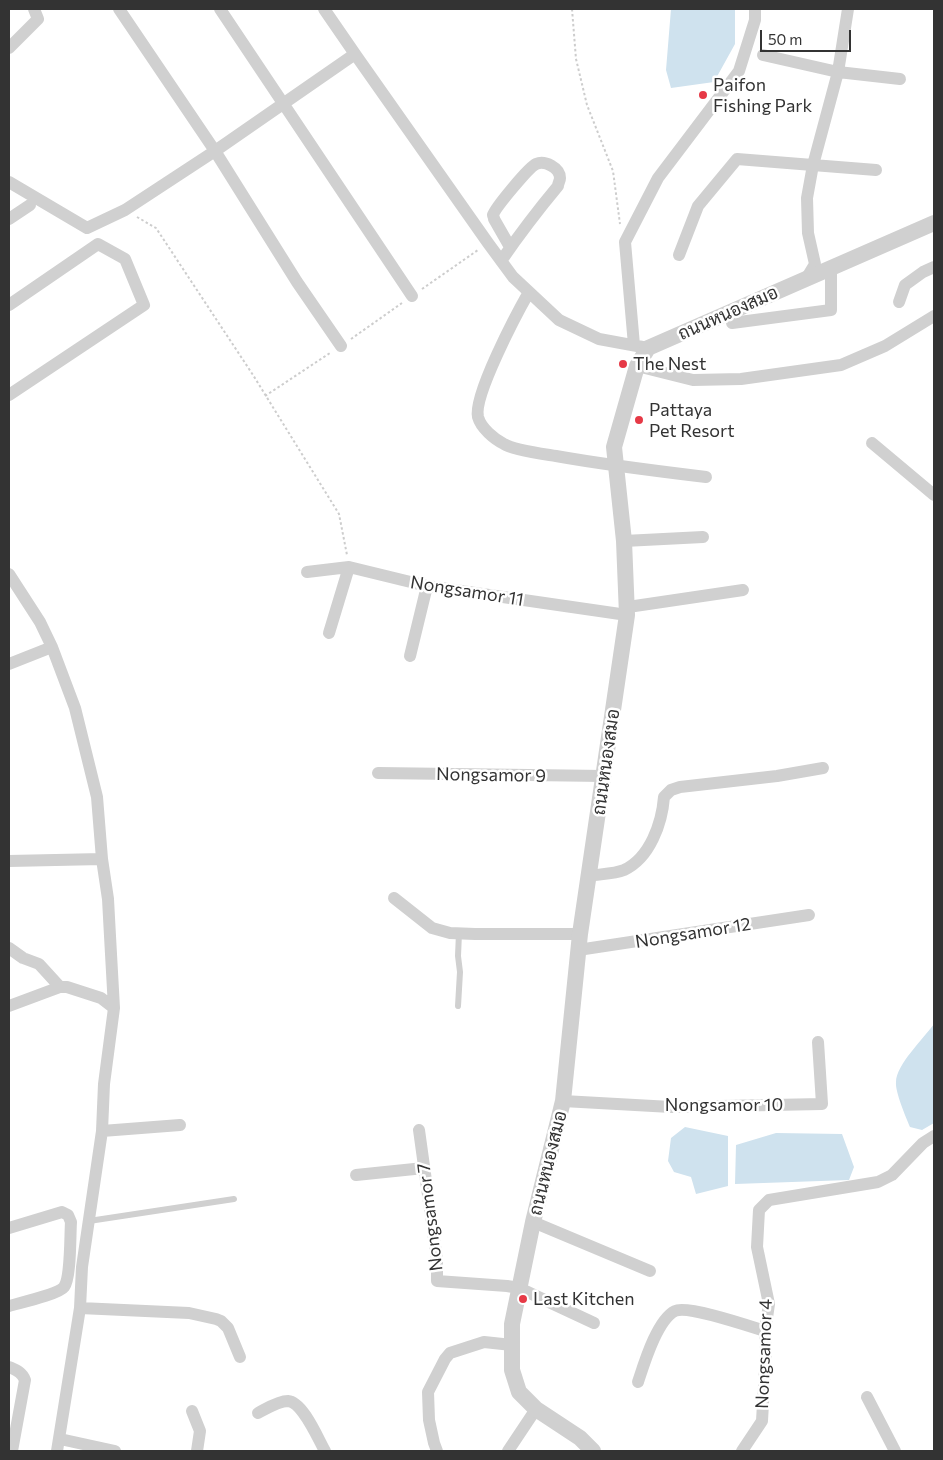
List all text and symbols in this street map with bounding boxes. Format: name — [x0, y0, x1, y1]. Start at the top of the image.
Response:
scale bar — [763, 20, 854, 52]
text: 50 m — [768, 30, 802, 48]
place label: Paifon Fishing Park — [713, 74, 812, 116]
marker: Paifon Fishing Park — [697, 89, 709, 101]
street label: ถนนหนองสมอ — [675, 281, 781, 345]
place label: The Nest — [633, 353, 706, 375]
marker: The Nest — [617, 358, 629, 370]
place label: Pattaya Pet Resort — [649, 399, 735, 442]
marker: Pattaya Pet Resort — [633, 414, 645, 426]
street label: Nongsamor 11 — [409, 571, 525, 611]
street label: ถนนหนองสมอ — [588, 707, 624, 817]
street label: Nongsamor 9 — [436, 763, 546, 787]
street label: Nongsamor 12 — [634, 913, 752, 953]
street label: Nongsamor 10 — [665, 1094, 783, 1116]
street label: ถนนหนองสมอ — [525, 1108, 571, 1218]
street label: Nongsamor 7 — [413, 1162, 447, 1272]
place label: Last Kitchen — [533, 1288, 635, 1310]
marker: Last Kitchen — [517, 1293, 529, 1305]
street label: Nongsamor 4 — [751, 1299, 777, 1409]

